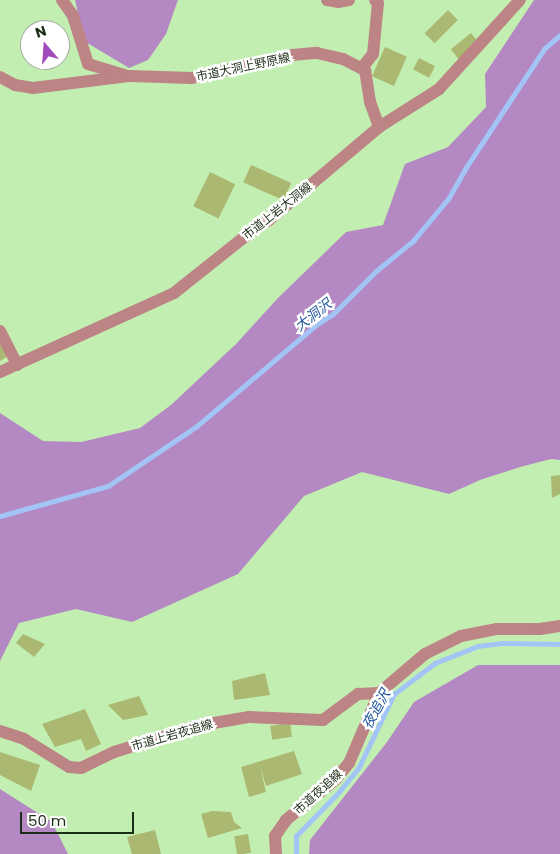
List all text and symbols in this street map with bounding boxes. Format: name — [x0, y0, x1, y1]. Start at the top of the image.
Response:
north arrow — [20, 20, 70, 70]
text: N — [33, 21, 49, 43]
street label: 市道大洞上野原線 — [195, 50, 291, 84]
street label: 市道上岩大洞線 — [239, 179, 315, 243]
water label: 大洞沢 — [291, 295, 335, 335]
water label: 夜追沢 — [358, 687, 394, 731]
street label: 市道上岩夜追線 — [130, 717, 214, 753]
street label: 市道夜追線 — [291, 767, 345, 817]
scale bar — [22, 802, 136, 834]
text: 50 m — [28, 810, 66, 831]

